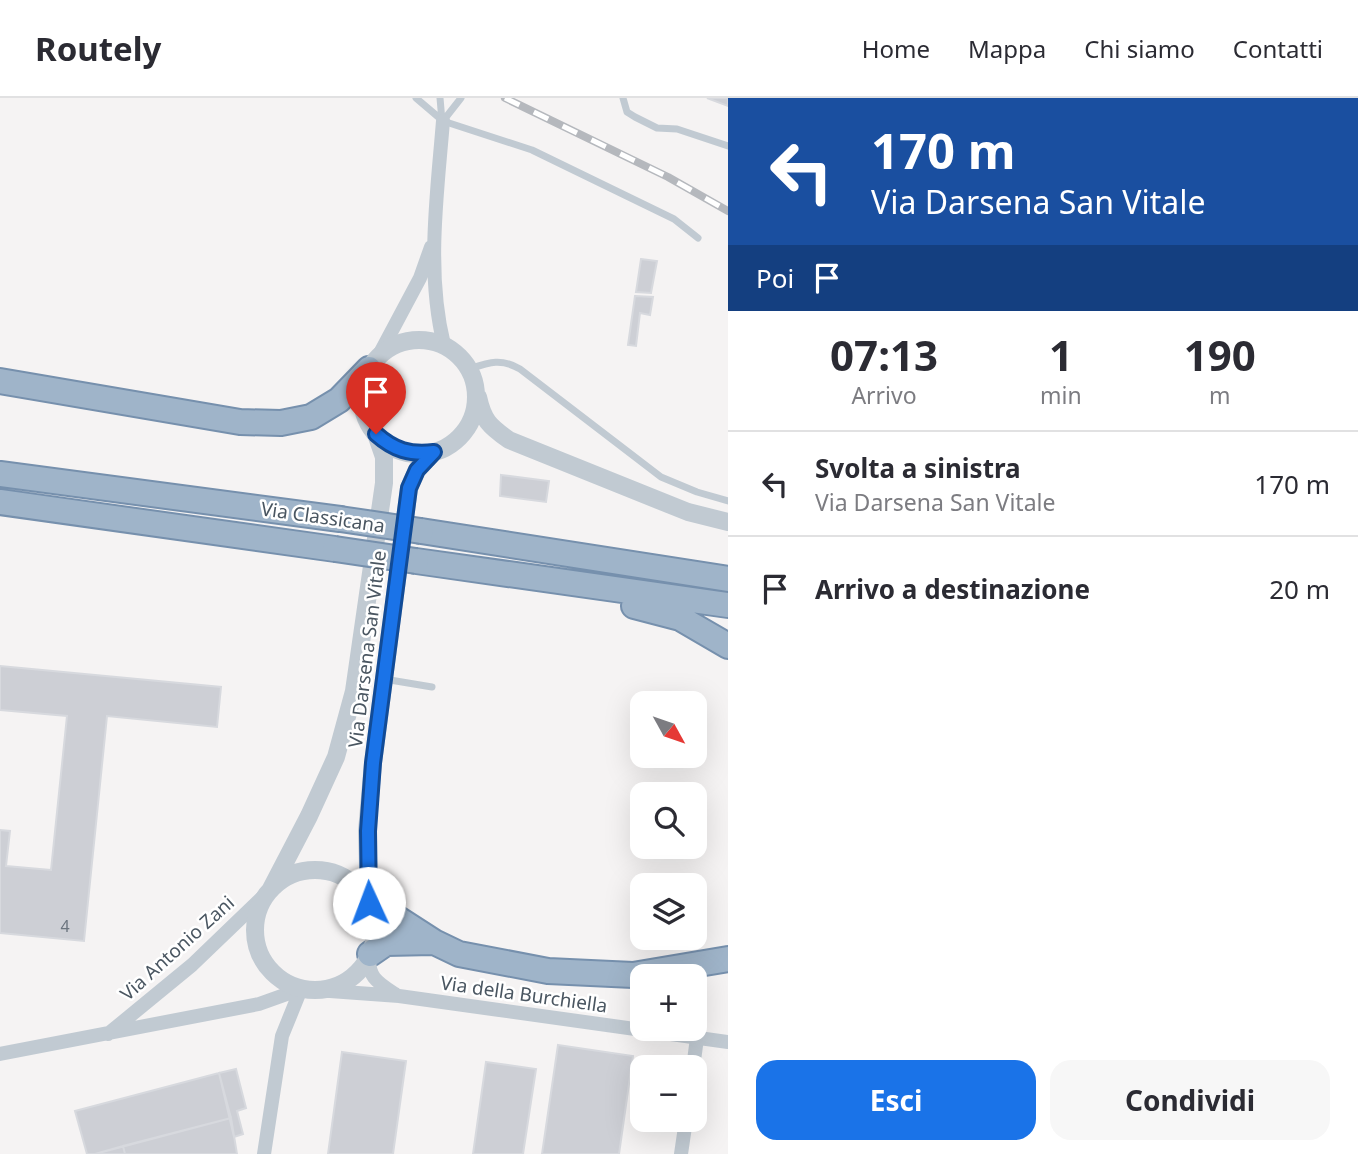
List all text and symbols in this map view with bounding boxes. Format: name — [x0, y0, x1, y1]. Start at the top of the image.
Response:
text: Routely — [35, 26, 161, 71]
text: Home — [862, 32, 930, 65]
text: Mappa — [968, 32, 1046, 65]
text: Chi siamo — [1084, 32, 1195, 65]
text: Contatti — [1233, 32, 1323, 65]
text: 170 m — [871, 117, 1016, 183]
icon: left — [756, 126, 847, 217]
text: Via Darsena San Vitale — [871, 180, 1206, 223]
icon: arrive — [808, 259, 846, 297]
text: Poi — [756, 260, 794, 296]
text: 07:13 — [830, 326, 938, 383]
text: 1 — [1049, 326, 1073, 383]
text: 190 — [1184, 326, 1256, 383]
pin — [346, 362, 406, 434]
icon: arrive — [357, 373, 395, 411]
text: Arrivo — [851, 379, 917, 411]
text: min — [1040, 379, 1082, 411]
text: m — [1209, 379, 1231, 411]
text: Svolta a sinistra — [815, 450, 1021, 486]
icon: left — [756, 465, 794, 503]
text: 170 m — [1254, 466, 1330, 502]
text: Via Darsena San Vitale — [815, 486, 1055, 518]
street label: Via Classicana — [259, 495, 387, 539]
street label: Via Darsena San Vitale — [342, 549, 392, 749]
icon: arrive — [756, 570, 794, 608]
text: Arrivo a destinazione — [815, 571, 1090, 607]
text: 20 m — [1269, 571, 1330, 607]
north arrow — [630, 691, 707, 768]
map controls — [630, 691, 707, 1132]
button: search — [630, 782, 707, 859]
position arrow — [332, 866, 406, 940]
button: layers — [630, 873, 707, 950]
street label: Via Antonio Zani — [114, 890, 240, 1006]
house number: 4 — [60, 915, 70, 937]
button: + — [630, 964, 707, 1041]
street label: Via della Burchiella — [439, 969, 609, 1019]
button: − — [630, 1055, 707, 1132]
button: Esci — [756, 1060, 1036, 1140]
button: Condividi — [1050, 1060, 1330, 1140]

